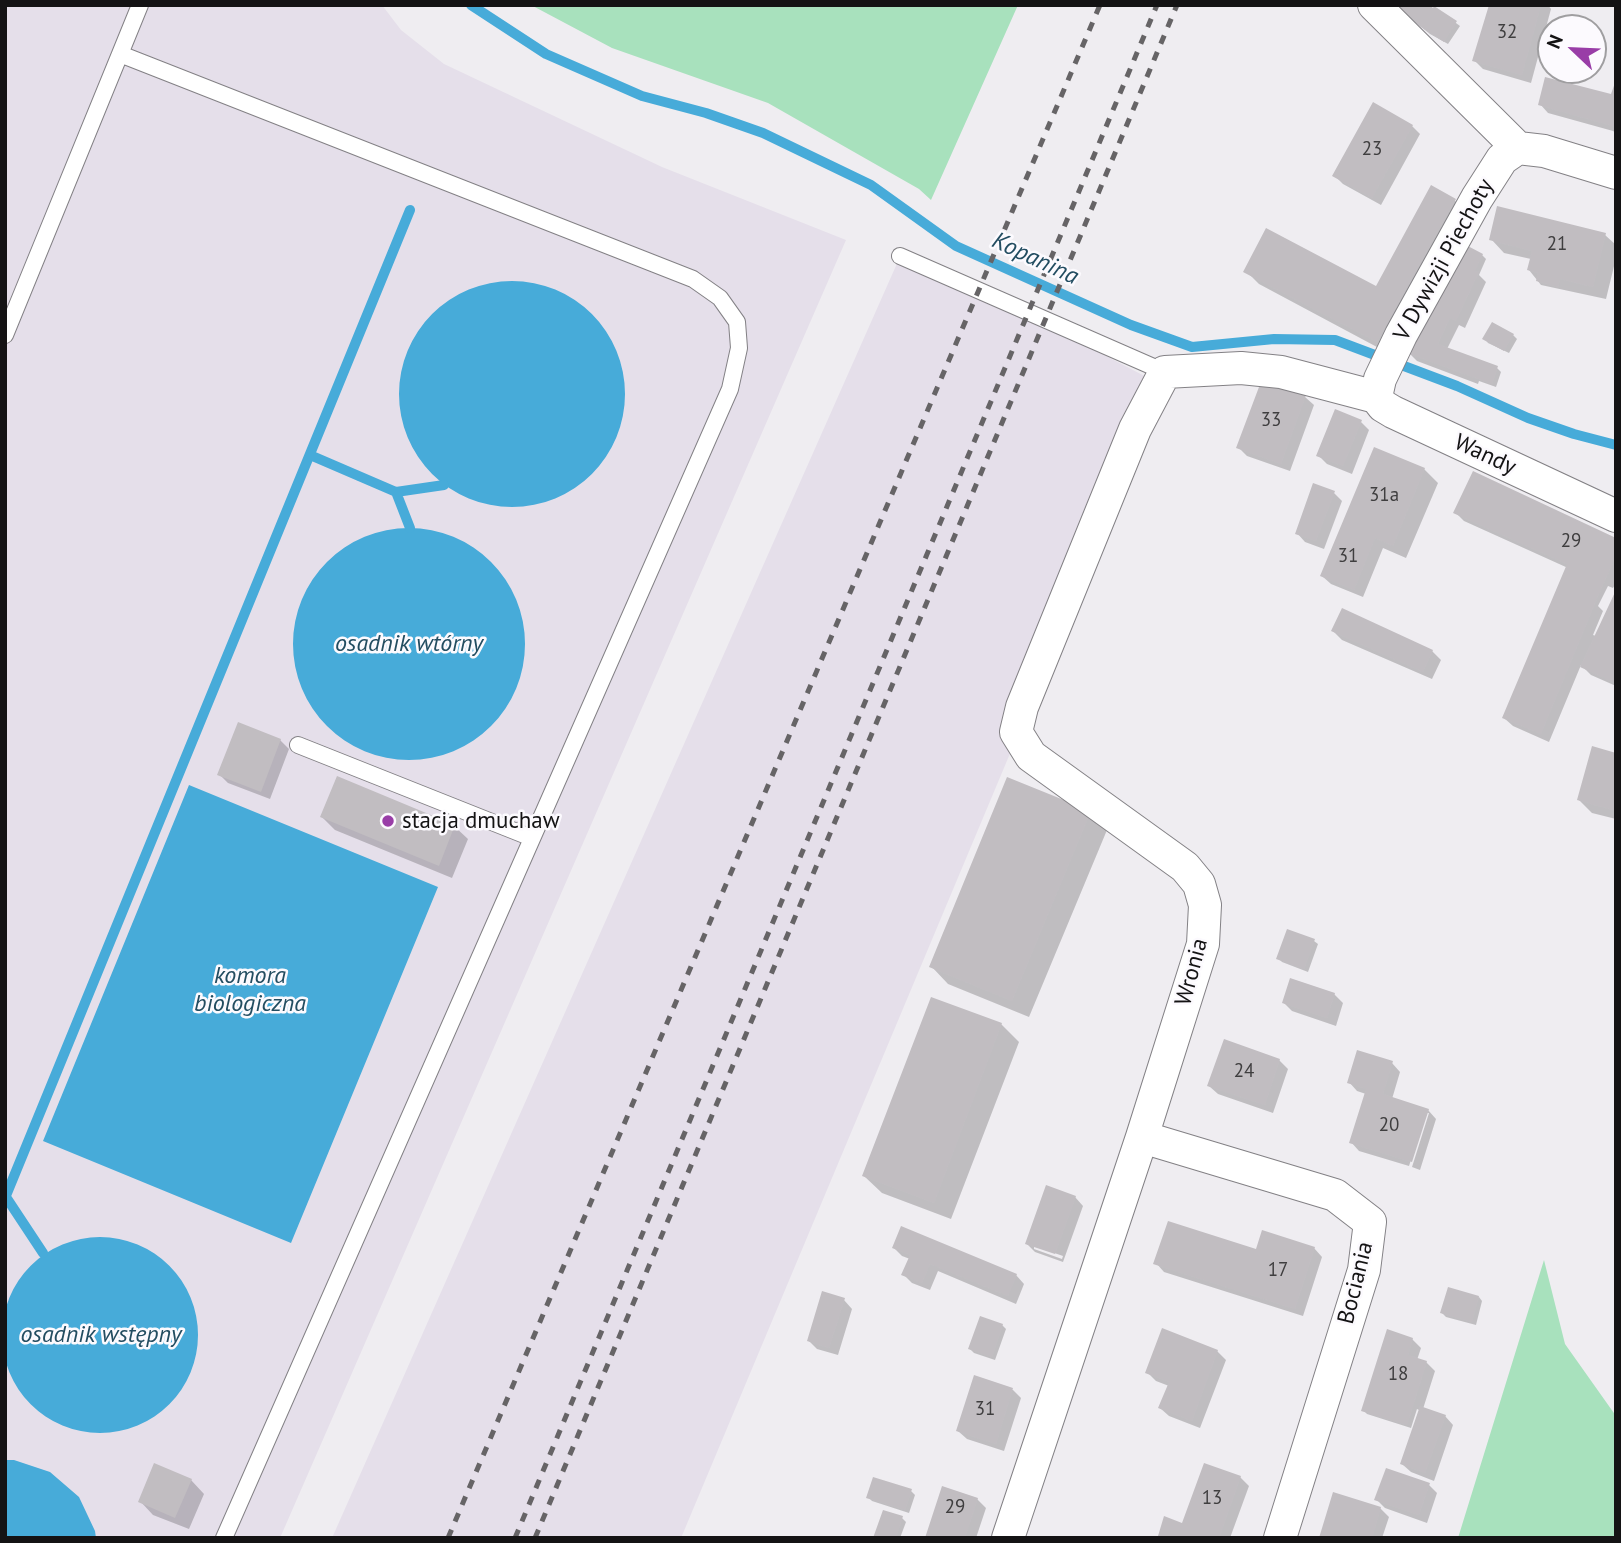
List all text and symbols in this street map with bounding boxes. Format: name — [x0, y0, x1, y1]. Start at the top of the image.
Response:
north arrow — [1537, 14, 1607, 84]
house number: 32 — [1497, 22, 1517, 44]
text: N — [1541, 31, 1568, 52]
house number: 23 — [1362, 139, 1382, 161]
street label: V Dywizji Piechoty — [1388, 174, 1500, 346]
water label: Kopanina — [987, 227, 1083, 291]
house number: 21 — [1547, 234, 1567, 256]
house number: 33 — [1261, 410, 1281, 432]
street label: Wandy — [1450, 429, 1520, 481]
house number: 31a — [1369, 485, 1399, 507]
house number: 29 — [1561, 531, 1581, 553]
house number: 31 — [1338, 546, 1358, 568]
water label: osadnik wtórny — [335, 630, 483, 658]
place label: stacja dmuchaw — [402, 807, 560, 835]
marker: stacja dmuchaw — [380, 813, 396, 829]
street label: Wronia — [1170, 935, 1214, 1009]
water label: komora biologiczna — [194, 962, 306, 1018]
house number: 24 — [1234, 1061, 1254, 1083]
house number: 20 — [1379, 1115, 1399, 1137]
street label: Bociania — [1332, 1239, 1380, 1327]
house number: 17 — [1268, 1260, 1288, 1282]
water label: osadnik wstępny — [20, 1321, 182, 1349]
house number: 18 — [1388, 1364, 1408, 1386]
house number: 31 — [975, 1399, 995, 1421]
house number: 13 — [1202, 1488, 1222, 1510]
house number: 29 — [945, 1497, 965, 1519]

